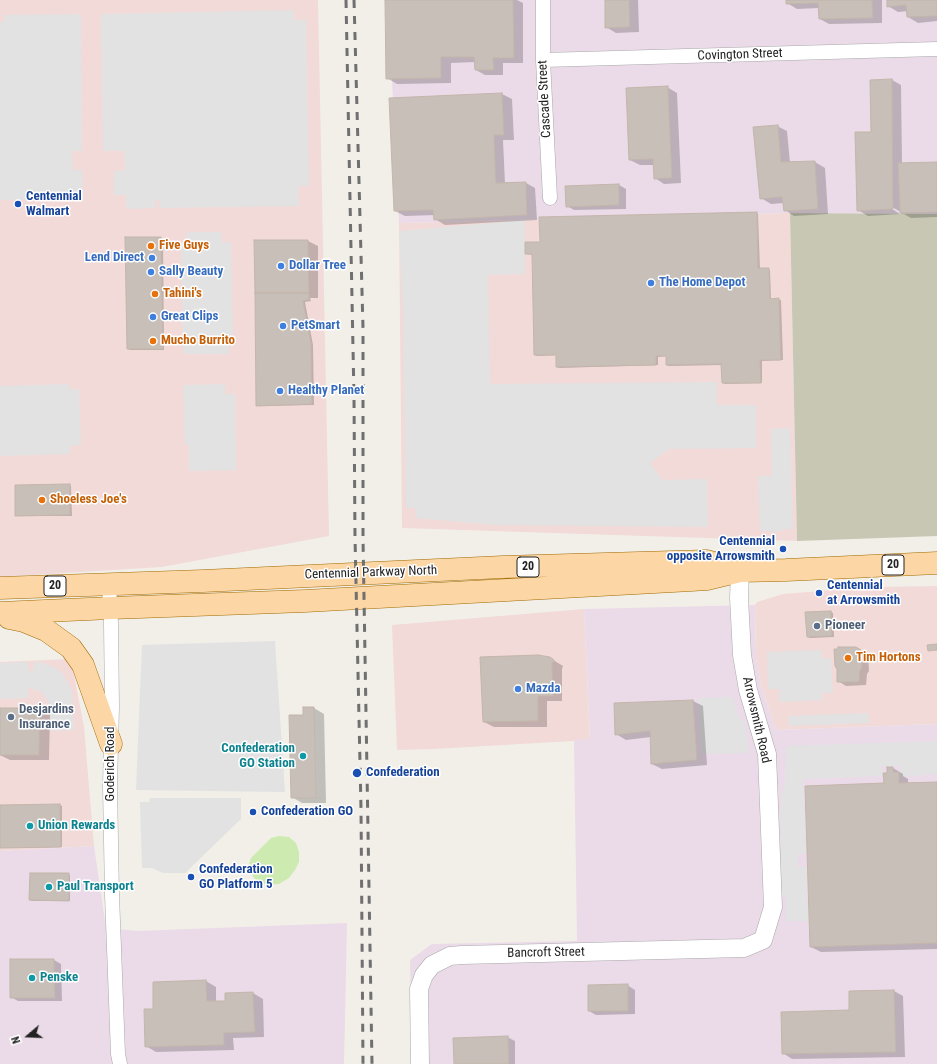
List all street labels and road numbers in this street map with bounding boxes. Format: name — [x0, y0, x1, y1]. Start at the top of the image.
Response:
street label: Covington Street — [697, 46, 783, 64]
street label: Cascade Street — [535, 60, 555, 138]
road number: 20 — [882, 555, 904, 575]
road number: 20 — [517, 557, 539, 577]
street label: Centennial Parkway North — [304, 563, 438, 583]
road number: 20 — [44, 576, 66, 596]
street label: Arrowsmith Road — [738, 675, 774, 765]
street label: Goderich Road — [103, 726, 119, 802]
street label: Bancroft Street — [507, 945, 585, 961]

